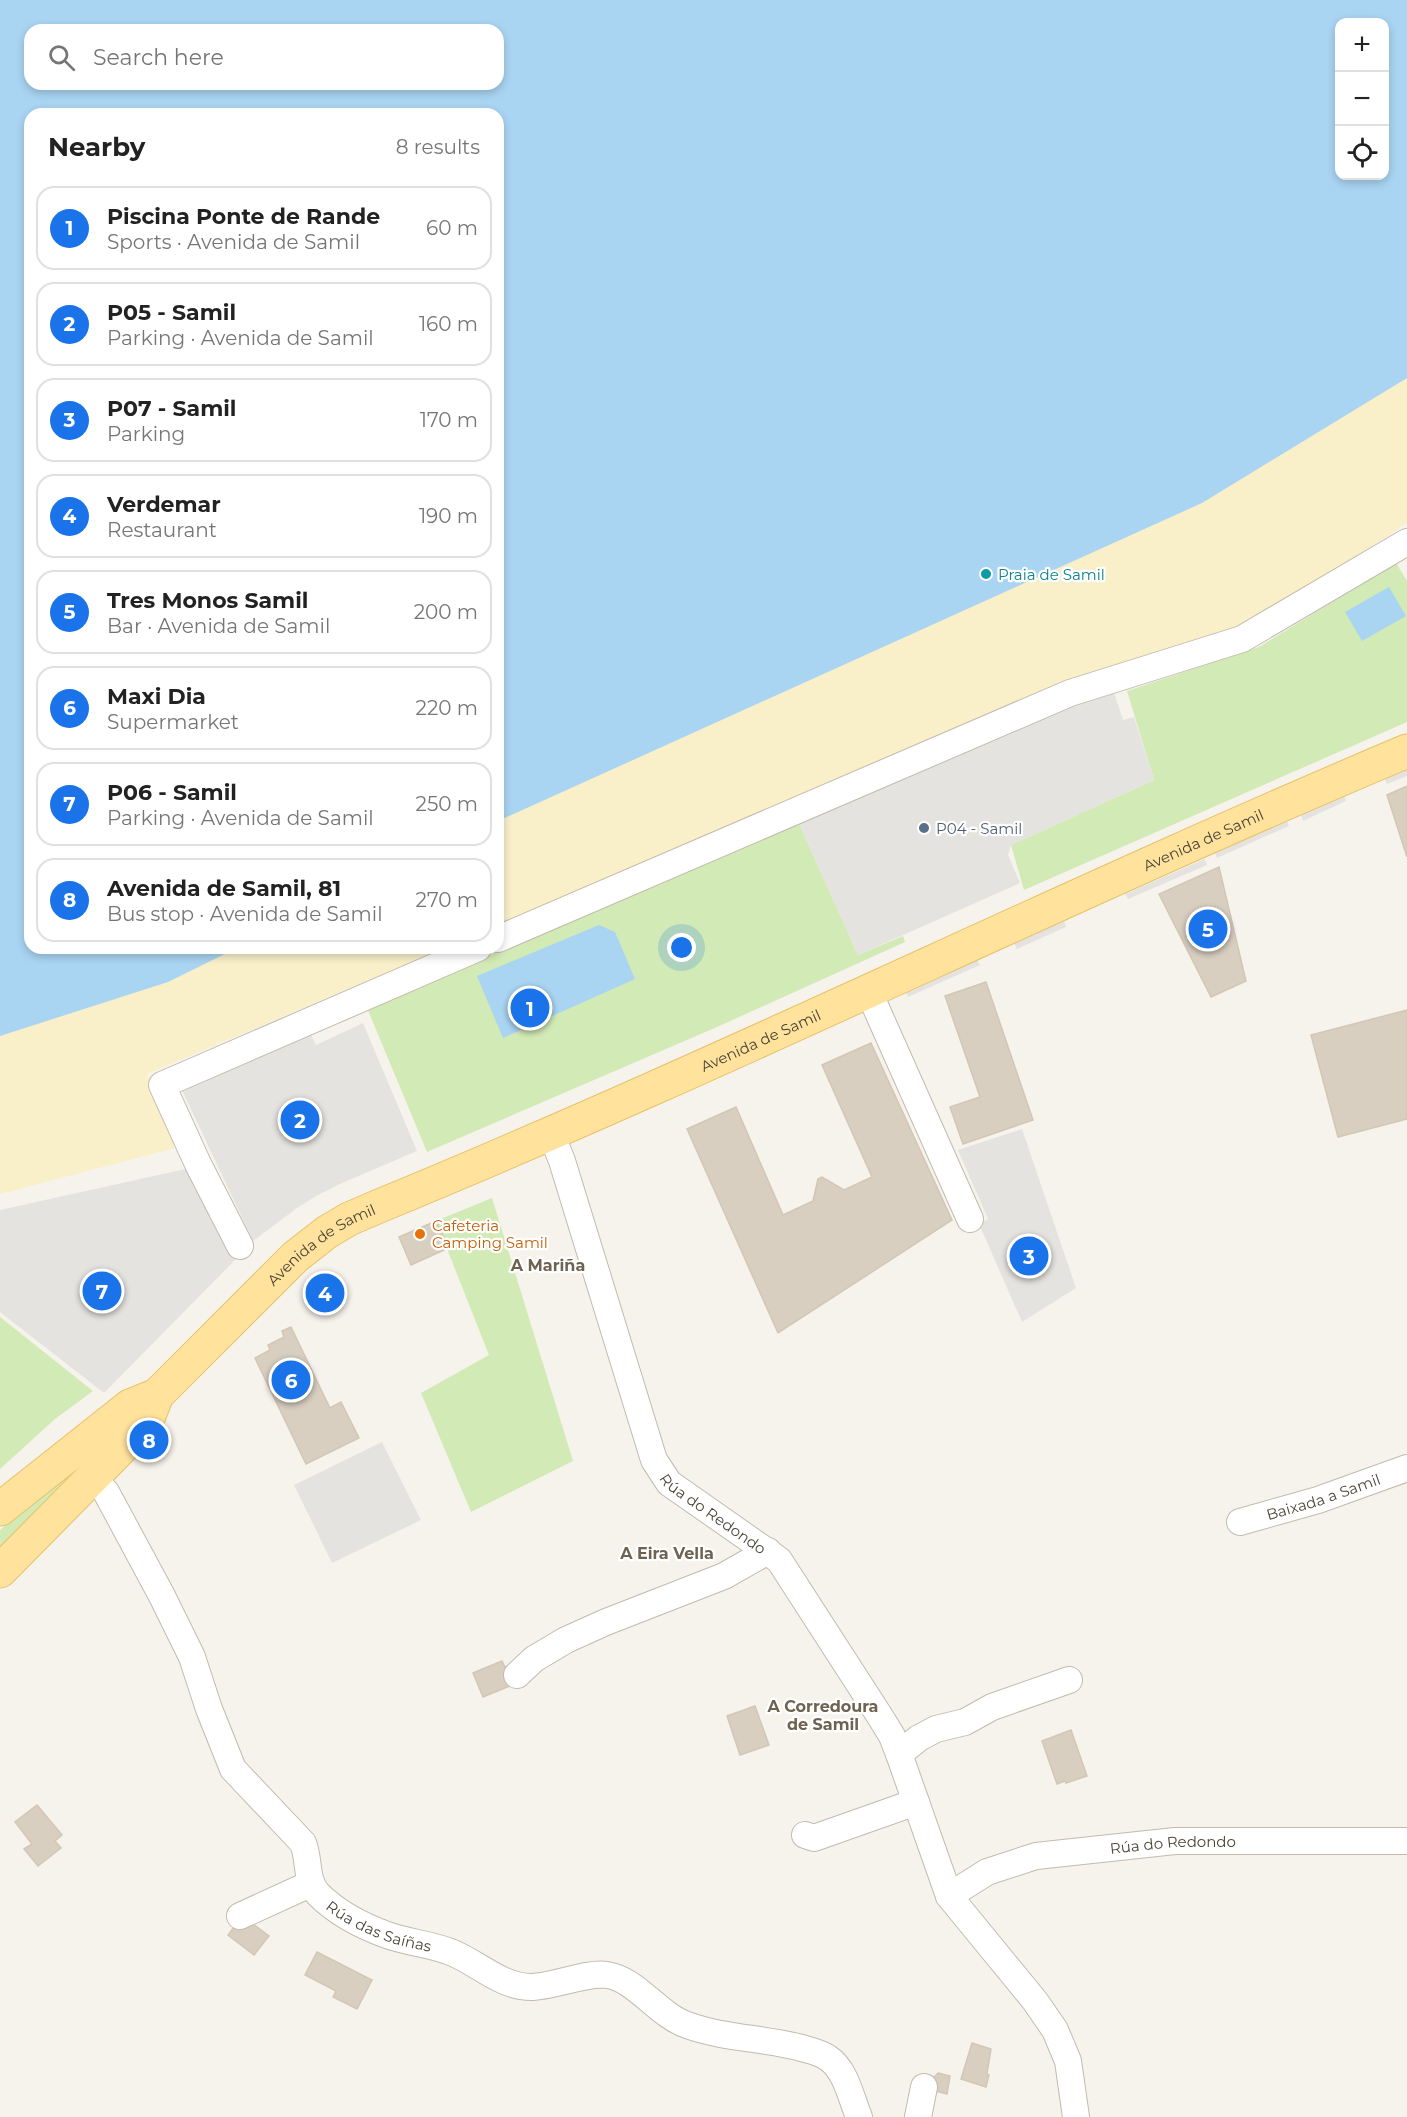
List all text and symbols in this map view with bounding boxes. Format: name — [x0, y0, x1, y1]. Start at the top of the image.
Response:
map controls — [1335, 18, 1389, 180]
button: + — [1335, 18, 1389, 72]
search box — [24, 24, 504, 90]
icon: search — [45, 41, 78, 74]
text: Search here — [93, 44, 224, 71]
button: − — [1335, 72, 1389, 126]
button: locate — [1335, 126, 1389, 180]
text: Nearby — [48, 131, 145, 163]
text: 8 results — [396, 135, 480, 159]
text: Piscina Ponte de Rande — [107, 203, 380, 230]
text: 1 — [66, 216, 73, 240]
text: 60 m — [426, 216, 478, 240]
text: Sports · Avenida de Samil — [107, 230, 360, 254]
text: P05 - Samil — [107, 299, 236, 326]
text: 2 — [64, 312, 75, 336]
text: 160 m — [419, 312, 478, 336]
text: Parking · Avenida de Samil — [107, 326, 374, 350]
text: P07 - Samil — [107, 395, 236, 422]
text: 3 — [64, 408, 75, 432]
text: 170 m — [420, 408, 478, 432]
text: Parking — [107, 422, 185, 446]
text: Verdemar — [107, 491, 221, 518]
text: 4 — [63, 504, 76, 528]
text: 190 m — [419, 504, 478, 528]
text: Restaurant — [107, 518, 217, 542]
place label: Praia de Samil — [998, 565, 1105, 584]
marker: Praia de Samil — [979, 567, 993, 581]
text: Tres Monos Samil — [107, 587, 308, 614]
text: 5 — [64, 600, 75, 624]
text: 200 m — [414, 600, 478, 624]
text: Bar · Avenida de Samil — [107, 614, 330, 638]
text: Maxi Dia — [107, 683, 206, 710]
text: 6 — [63, 696, 76, 720]
text: 220 m — [416, 696, 478, 720]
text: Supermarket — [107, 710, 239, 734]
text: P06 - Samil — [107, 779, 237, 806]
text: 7 — [63, 792, 76, 816]
text: 250 m — [416, 792, 478, 816]
street label: Avenida de Samil — [1140, 805, 1266, 875]
text: Parking · Avenida de Samil — [107, 806, 374, 830]
place label: P04 - Samil — [936, 819, 1022, 838]
marker: P04 - Samil — [917, 821, 931, 835]
text: Avenida de Samil, 81 — [107, 875, 341, 902]
text: 8 — [63, 888, 76, 912]
text: 270 m — [416, 888, 478, 912]
text: Bus stop · Avenida de Samil — [107, 902, 383, 926]
pin: 5 — [1188, 906, 1228, 952]
your location — [667, 933, 696, 962]
pin: 1 — [510, 986, 550, 1030]
street label: Avenida de Samil — [697, 1005, 824, 1075]
pin: 2 — [280, 1098, 320, 1142]
street label: Avenida de Samil — [263, 1199, 378, 1289]
place label: Cafeteria Camping Samil — [432, 1216, 548, 1252]
marker: Cafeteria Camping Samil — [413, 1227, 427, 1241]
pin: 3 — [1010, 1234, 1048, 1278]
district label: A Mariña — [510, 1256, 585, 1275]
pin: 7 — [82, 1268, 122, 1314]
pin: 4 — [306, 1270, 344, 1316]
pin: 6 — [272, 1358, 310, 1402]
pin: 8 — [130, 1418, 168, 1462]
street label: Baixada a Samil — [1264, 1469, 1383, 1524]
street label: Rúa do Redondo — [656, 1470, 770, 1558]
district label: A Eira Vella — [619, 1544, 714, 1563]
district label: A Corredoura de Samil — [767, 1697, 878, 1734]
street label: Rúa do Redondo — [1109, 1831, 1236, 1857]
street label: Rúa das Saíñas — [323, 1896, 433, 1955]

